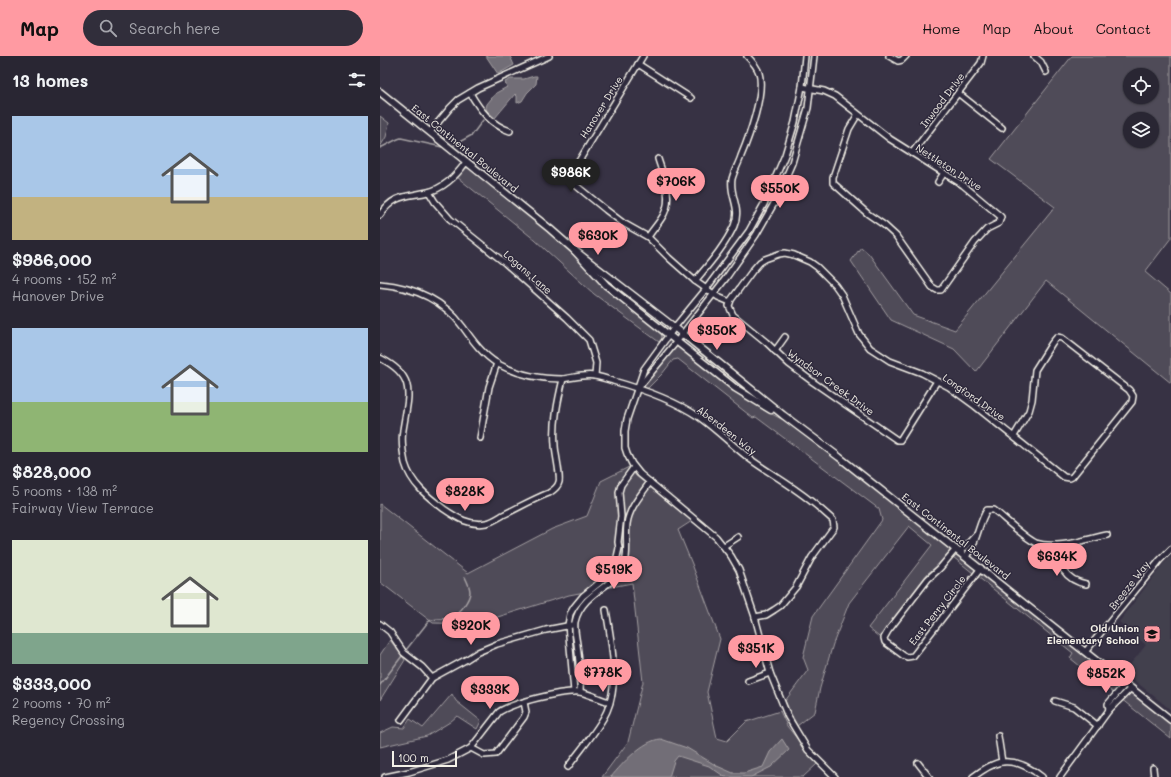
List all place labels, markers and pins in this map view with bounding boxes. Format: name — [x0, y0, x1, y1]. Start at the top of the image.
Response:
pin: $986K — [543, 159, 599, 193]
pin: $706K — [648, 168, 704, 202]
pin: $550K — [752, 175, 808, 209]
pin: $630K — [570, 222, 626, 256]
pin: $350K — [689, 317, 745, 351]
pin: $828K — [437, 478, 493, 512]
pin: $634K — [1029, 543, 1085, 577]
pin: $519K — [586, 556, 642, 590]
pin: $920K — [443, 612, 499, 646]
place label: Old Union Elementary School — [1047, 621, 1139, 647]
school or university icon: Old Union Elementary School — [1142, 624, 1162, 644]
pin: $351K — [728, 635, 784, 669]
pin: $778K — [575, 659, 631, 693]
pin: $852K — [1078, 660, 1134, 694]
pin: $333K — [462, 676, 518, 710]

